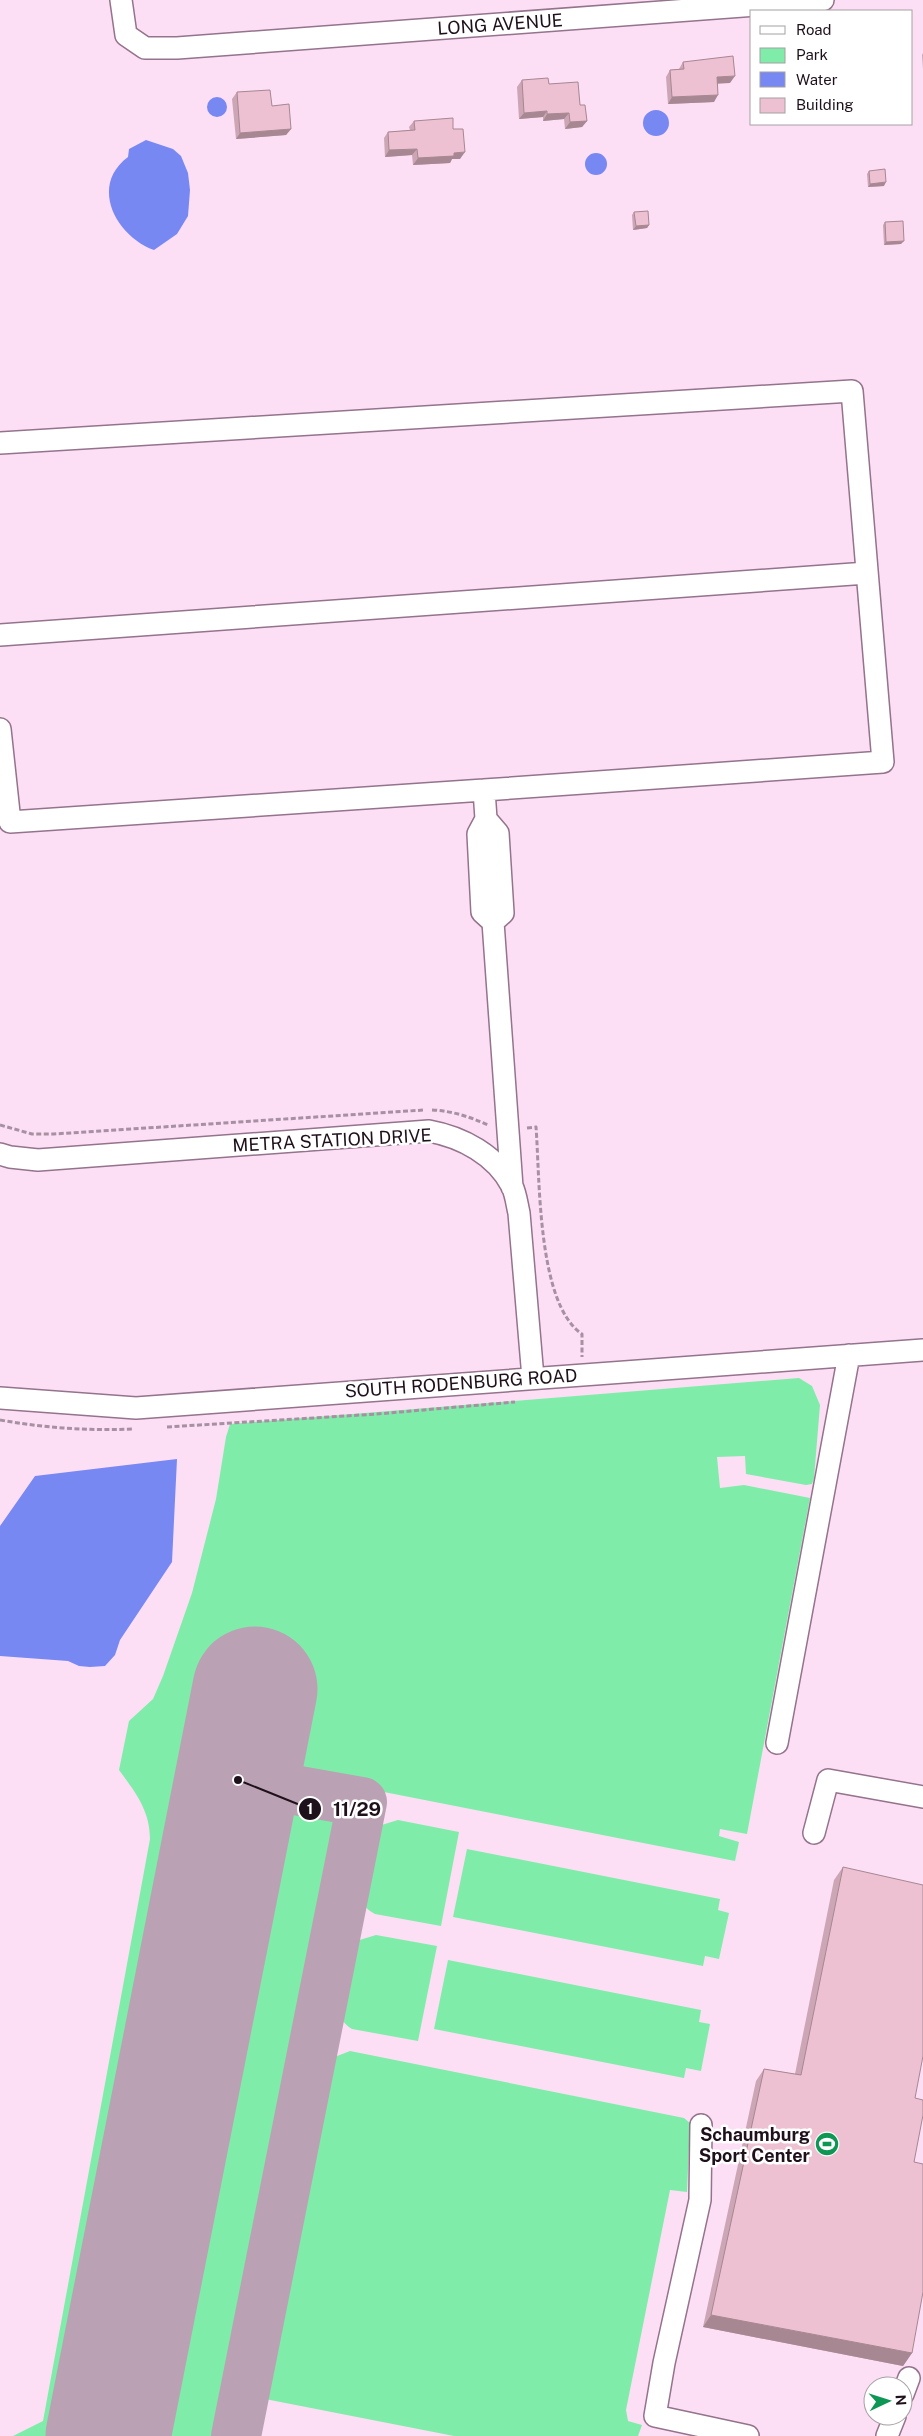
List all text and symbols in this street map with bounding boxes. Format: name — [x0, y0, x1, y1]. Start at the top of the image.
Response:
street label: LONG AVENUE — [437, 9, 563, 39]
legend — [750, 10, 913, 125]
text: Road — [796, 21, 832, 38]
text: Park — [796, 46, 828, 63]
text: Water — [796, 71, 838, 88]
text: Building — [796, 96, 854, 113]
street label: METRA STATION DRIVE — [232, 1124, 432, 1156]
street label: SOUTH RODENBURG ROAD — [344, 1364, 578, 1402]
callout: 11/29 — [298, 1792, 391, 1826]
text: 11/29 — [333, 1798, 381, 1820]
text: 1 — [307, 1800, 313, 1817]
place label: Schaumburg Sport Center — [699, 2124, 811, 2166]
sports icon: Schaumburg Sport Center — [814, 2131, 840, 2157]
north arrow — [863, 2376, 913, 2426]
text: N — [893, 2394, 909, 2406]

